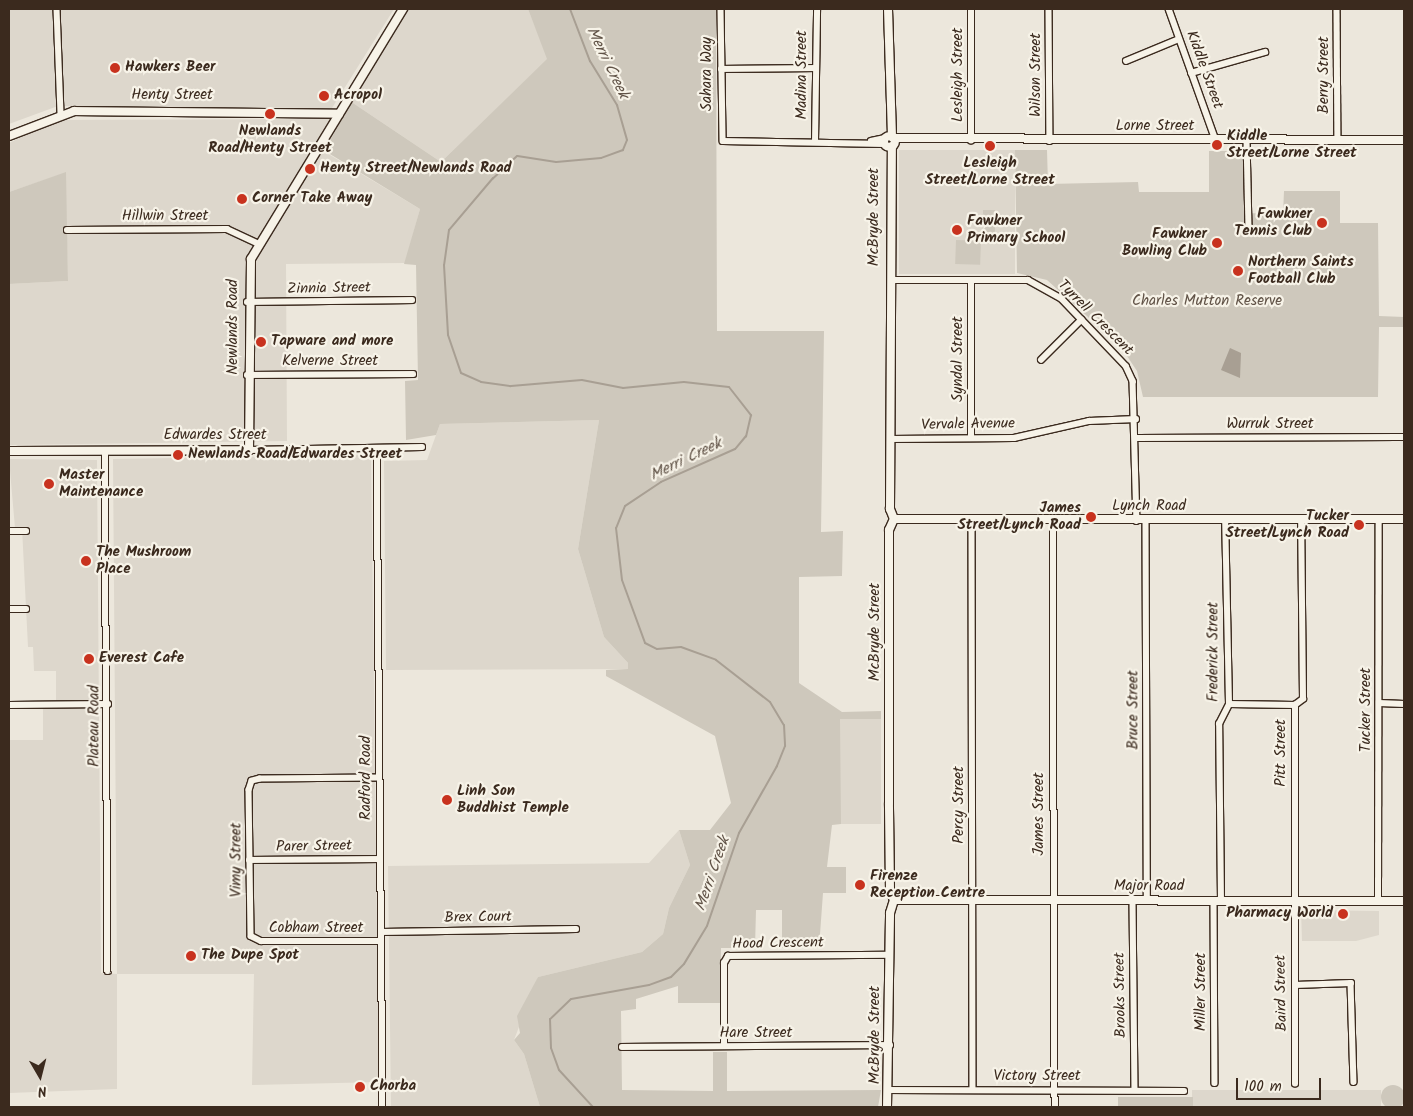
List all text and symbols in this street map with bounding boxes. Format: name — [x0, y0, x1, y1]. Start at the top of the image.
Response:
water label: Merri Creek — [581, 24, 633, 102]
street label: Lesleigh Street — [950, 28, 968, 122]
street label: Kiddle Street — [1182, 28, 1226, 112]
street label: Madina Street — [794, 30, 812, 120]
street label: Wilson Street — [1028, 33, 1046, 117]
street label: Berry Street — [1316, 36, 1334, 114]
street label: Sahara Way — [699, 37, 717, 111]
place label: Hawkers Beer — [125, 59, 215, 77]
marker: Hawkers Beer — [109, 62, 121, 74]
street label: Henty Street — [131, 87, 213, 105]
place label: Acropol — [334, 87, 382, 105]
marker: Acropol — [318, 90, 330, 102]
marker: Newlands Road/Henty Street — [264, 108, 276, 120]
street label: Lorne Street — [1116, 118, 1194, 136]
place label: Newlands Road/Henty Street — [208, 122, 332, 157]
place label: Kiddle Street/Lorne Street — [1227, 127, 1357, 162]
marker: Kiddle Street/Lorne Street — [1211, 139, 1223, 151]
marker: Lesleigh Street/Lorne Street — [984, 140, 996, 152]
place label: Lesleigh Street/Lorne Street — [925, 154, 1055, 189]
place label: Henty Street/Newlands Road — [320, 160, 512, 178]
marker: Henty Street/Newlands Road — [304, 163, 316, 175]
street label: McBryde Street — [866, 168, 884, 266]
place label: Corner Take Away — [252, 190, 372, 208]
marker: Corner Take Away — [236, 193, 248, 205]
place label: Fawkner Tennis Club — [1234, 205, 1312, 240]
street label: Hillwin Street — [122, 208, 208, 226]
place label: Fawkner Primary School — [967, 212, 1065, 247]
marker: Fawkner Tennis Club — [1316, 217, 1328, 229]
marker: Fawkner Primary School — [951, 224, 963, 236]
place label: Fawkner Bowling Club — [1122, 225, 1207, 260]
marker: Fawkner Bowling Club — [1211, 237, 1223, 249]
place label: Northern Saints Football Club — [1248, 253, 1354, 288]
marker: Northern Saints Football Club — [1232, 265, 1244, 277]
street label: Tyrrell Crescent — [1053, 276, 1137, 360]
street label: Newlands Road — [225, 279, 243, 375]
street label: Zinnia Street — [287, 279, 371, 299]
park label: Charles Mutton Reserve — [1132, 293, 1282, 311]
street label: Syndal Street — [950, 316, 968, 402]
place label: Tapware and more — [271, 333, 393, 351]
marker: Tapware and more — [255, 336, 267, 348]
street label: Kelverne Street — [282, 353, 378, 371]
street label: Vervale Avenue — [921, 415, 1015, 435]
street label: Wurruk Street — [1226, 416, 1314, 434]
street label: Edwardes Street — [163, 427, 267, 445]
water label: Merri Creek — [647, 434, 725, 486]
place label: Newlands Road/Edwardes Street — [188, 446, 402, 464]
marker: Newlands Road/Edwardes Street — [172, 449, 184, 461]
place label: Master Maintenance — [59, 466, 143, 501]
marker: Master Maintenance — [43, 478, 55, 490]
street label: Lynch Road — [1112, 498, 1186, 516]
place label: James Street/Lynch Road — [957, 499, 1081, 534]
place label: Tucker Street/Lynch Road — [1225, 507, 1349, 542]
marker: James Street/Lynch Road — [1085, 511, 1097, 523]
marker: Tucker Street/Lynch Road — [1353, 519, 1365, 531]
place label: The Mushroom Place — [96, 543, 191, 578]
marker: The Mushroom Place — [80, 555, 92, 567]
street label: McBryde Street — [867, 583, 885, 681]
street label: Frederick Street — [1205, 602, 1223, 702]
place label: Everest Cafe — [99, 650, 184, 668]
marker: Everest Cafe — [83, 653, 95, 665]
street label: Tucker Street — [1358, 668, 1376, 752]
street label: Bruce Street — [1125, 670, 1143, 750]
street label: Plateau Road — [86, 685, 104, 767]
street label: Pitt Street — [1273, 719, 1291, 787]
street label: Radford Road — [358, 736, 376, 820]
street label: Percy Street — [951, 766, 969, 844]
street label: James Street — [1031, 772, 1049, 856]
place label: Linh Son Buddhist Temple — [457, 782, 569, 817]
marker: Linh Son Buddhist Temple — [441, 794, 453, 806]
street label: Vimy Street — [228, 823, 246, 897]
water label: Merri Creek — [691, 834, 735, 914]
street label: Parer Street — [276, 837, 352, 857]
place label: Firenze Reception Centre — [870, 867, 985, 902]
street label: Major Road — [1114, 878, 1184, 896]
marker: Firenze Reception Centre — [854, 879, 866, 891]
place label: Pharmacy World — [1226, 905, 1333, 923]
street label: Brex Court — [444, 908, 512, 928]
marker: Pharmacy World — [1337, 908, 1349, 920]
street label: Cobham Street — [269, 920, 363, 938]
street label: Hood Crescent — [732, 934, 824, 954]
place label: The Dupe Spot — [201, 947, 299, 965]
marker: The Dupe Spot — [185, 950, 197, 962]
street label: Brooks Street — [1111, 952, 1131, 1038]
street label: Miller Street — [1193, 953, 1211, 1031]
street label: Baird Street — [1272, 955, 1292, 1031]
street label: McBryde Street — [867, 986, 885, 1084]
street label: Hare Street — [720, 1025, 792, 1043]
north arrow — [15, 1051, 65, 1101]
street label: Victory Street — [994, 1068, 1080, 1086]
scale bar — [1238, 1068, 1323, 1100]
text: 100 m — [1244, 1075, 1282, 1099]
place label: Chorba — [370, 1078, 416, 1096]
text: N — [36, 1079, 48, 1102]
marker: Chorba — [354, 1081, 366, 1093]

